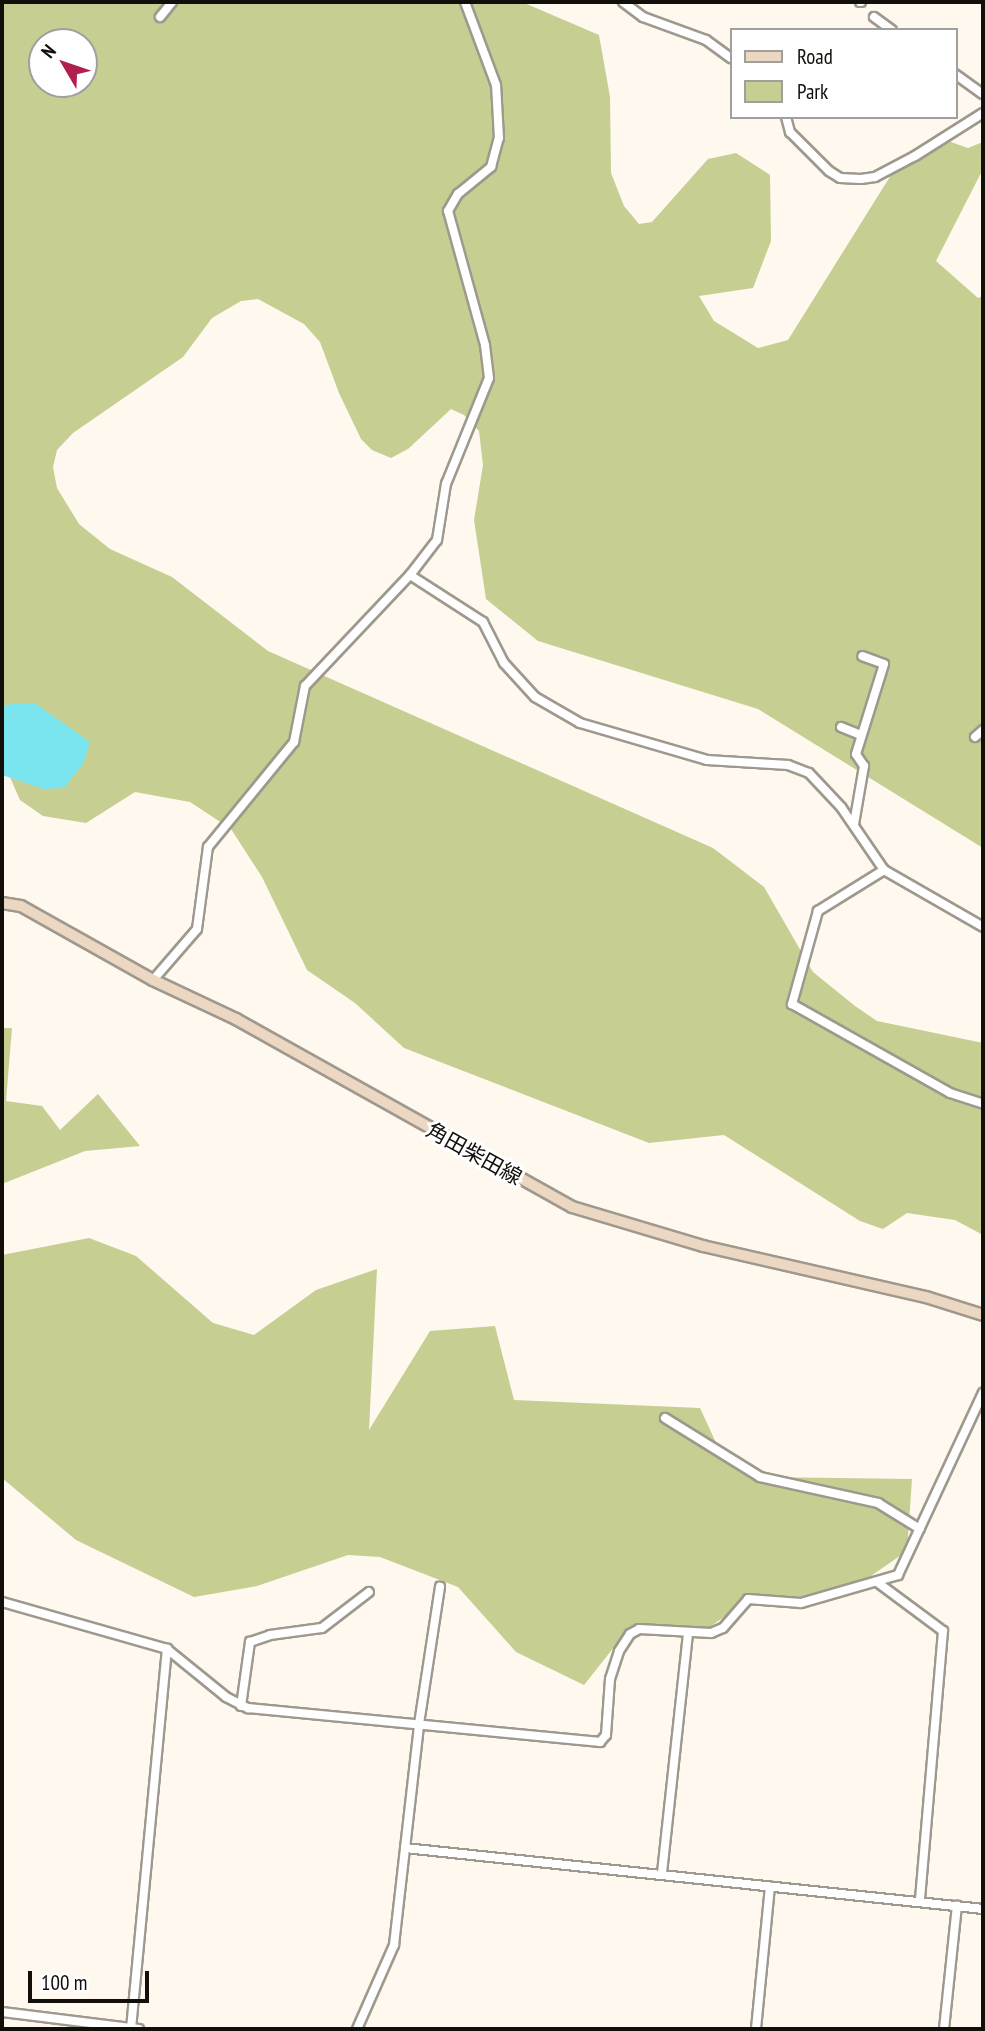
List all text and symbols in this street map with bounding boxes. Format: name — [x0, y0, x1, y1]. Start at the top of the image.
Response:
north arrow — [28, 28, 98, 98]
legend — [730, 28, 957, 119]
text: N — [36, 40, 61, 63]
text: Road — [797, 43, 833, 70]
text: Park — [797, 78, 828, 105]
street label: 角田柴田線 — [422, 1118, 526, 1190]
scale bar — [32, 1958, 152, 2002]
text: 100 m — [41, 1969, 87, 1996]

